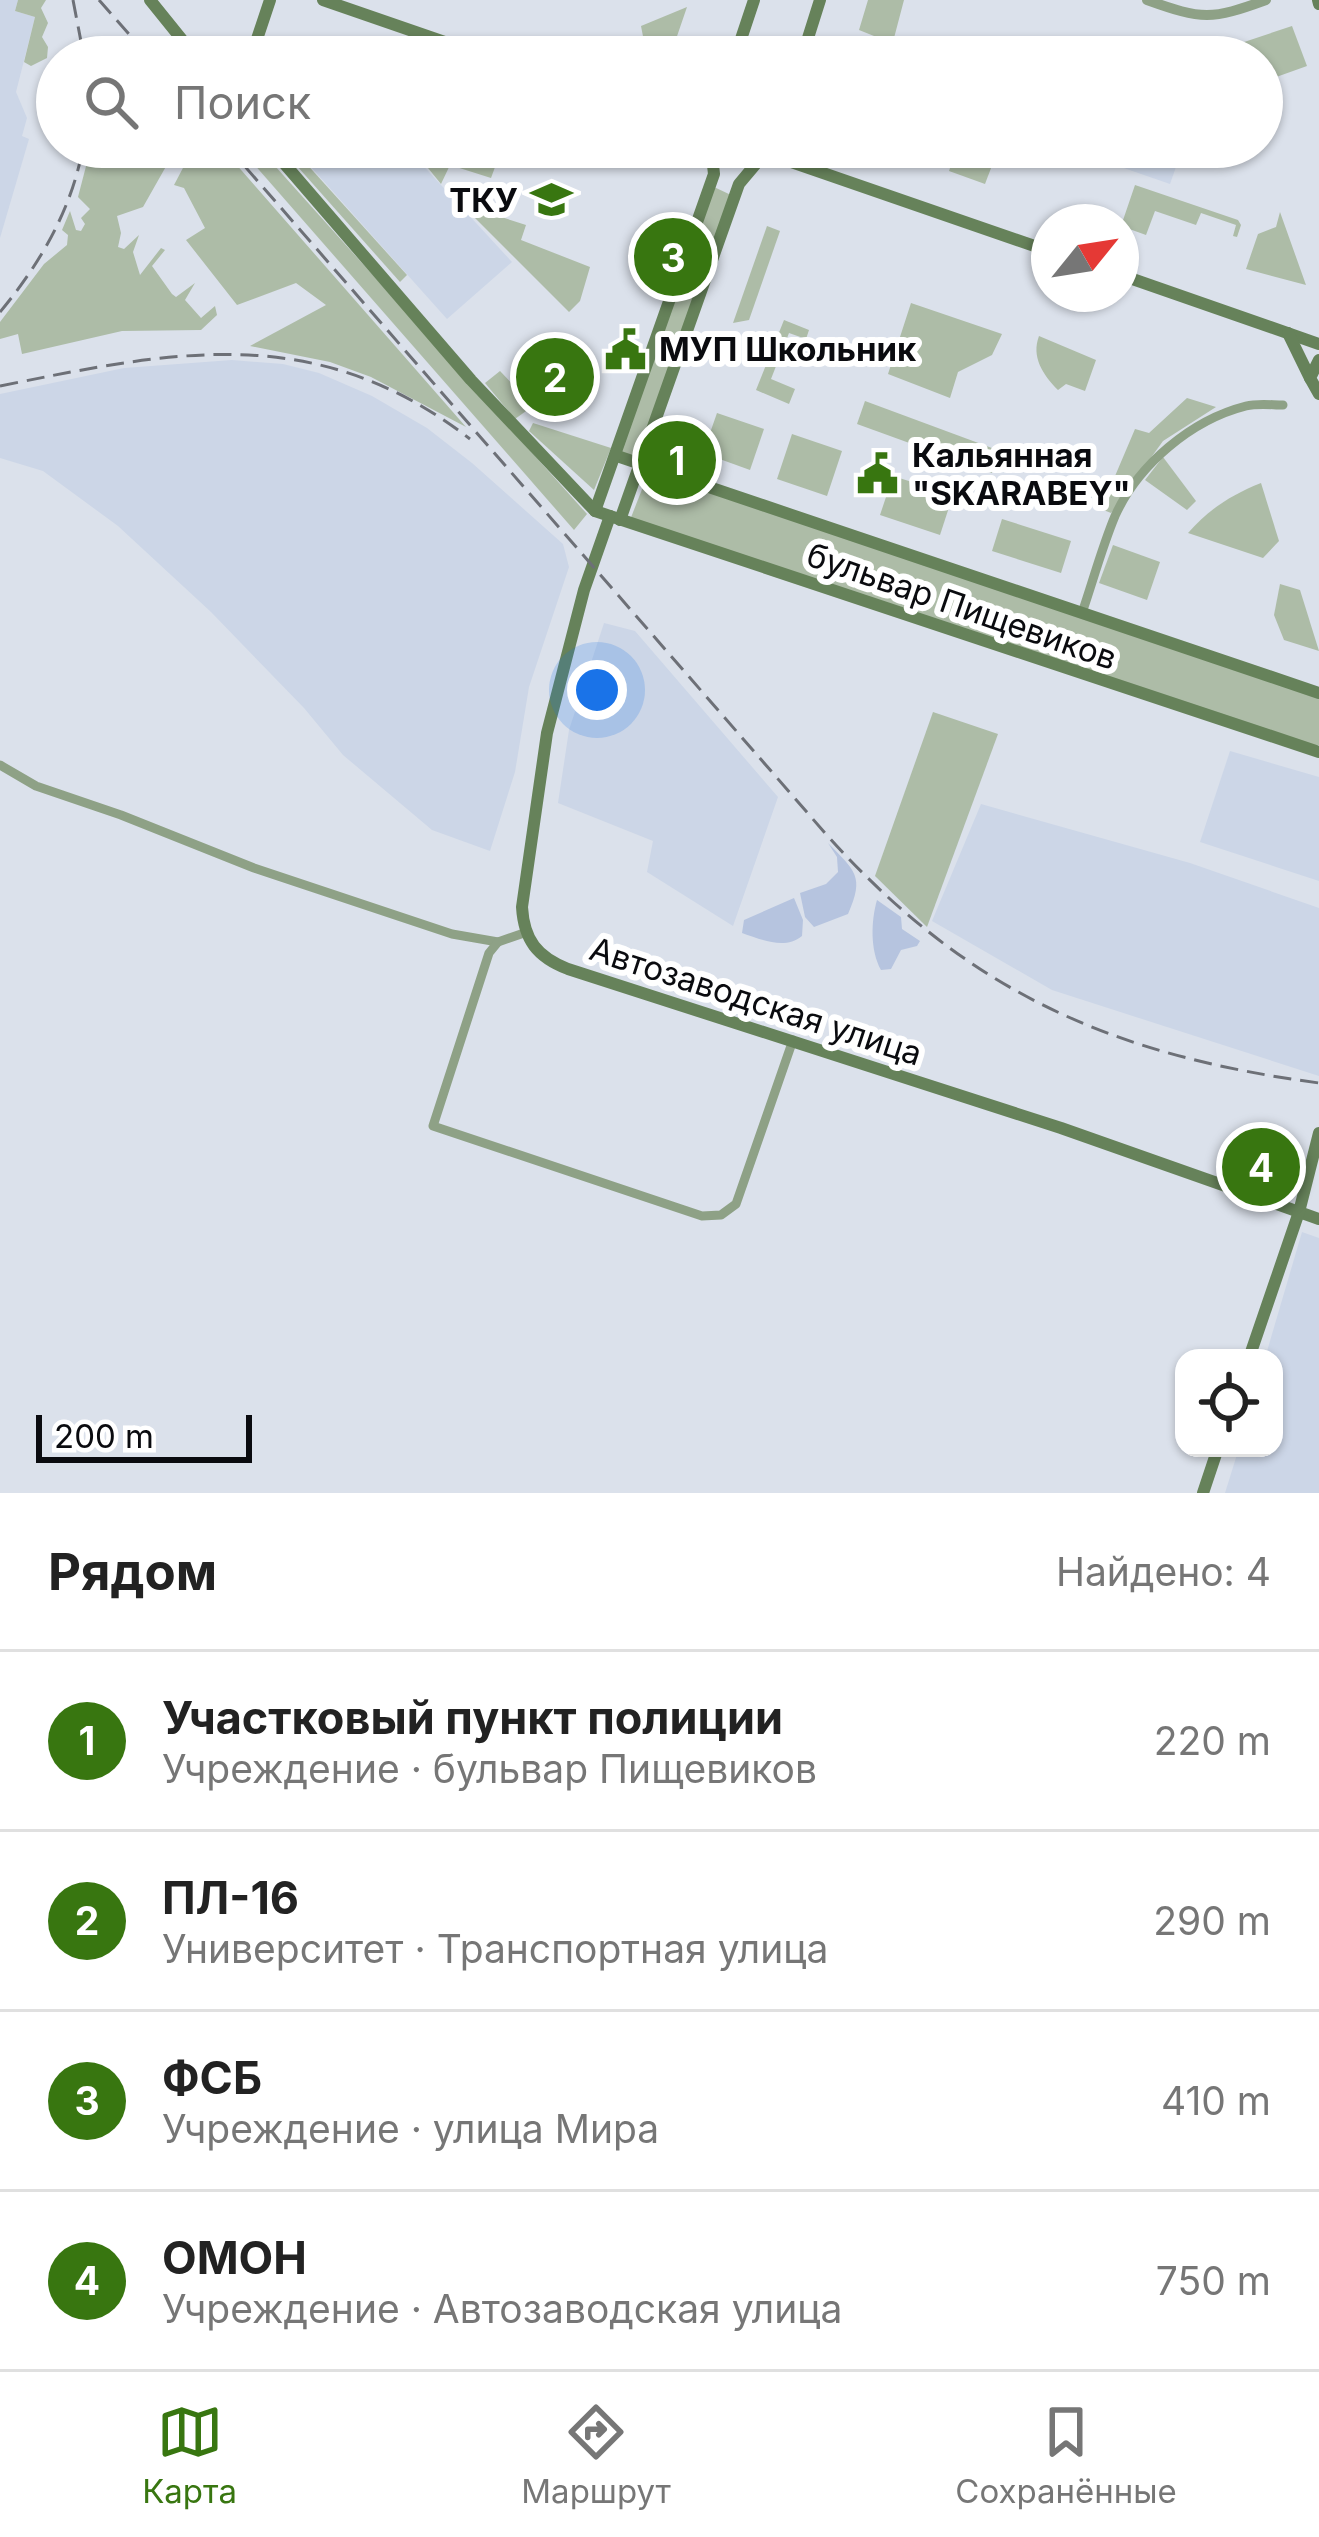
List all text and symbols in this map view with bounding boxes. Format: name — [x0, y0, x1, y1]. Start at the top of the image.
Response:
search box — [36, 36, 1283, 168]
icon: search — [78, 69, 144, 135]
text: Поиск — [174, 75, 311, 130]
school or university icon: ТКУ — [529, 177, 575, 223]
place label: ТКУ — [449, 180, 518, 220]
north arrow — [1031, 204, 1139, 312]
pin: 3 — [634, 212, 712, 302]
public building icon: МУП Школьник — [602, 326, 648, 372]
place label: МУП Школьник — [659, 329, 917, 369]
pin: 2 — [516, 332, 594, 422]
pin: 1 — [638, 415, 716, 505]
place label: Кальянная "SKARABEY" — [912, 435, 1131, 513]
public building icon: Кальянная "SKARABEY" — [855, 451, 901, 497]
street label: бульвар Пищевиков — [802, 534, 1122, 678]
your location — [567, 660, 627, 720]
street label: Автозаводская улица — [585, 928, 927, 1074]
pin: 4 — [1222, 1122, 1300, 1212]
map controls — [1175, 1349, 1283, 1457]
button: locate — [1175, 1349, 1283, 1457]
scale bar — [36, 1409, 252, 1462]
text: 200 m — [54, 1416, 154, 1456]
text: Рядом — [48, 1541, 217, 1602]
text: Найдено: 4 — [1056, 1548, 1271, 1595]
text: Участковый пункт полиции — [162, 1690, 783, 1745]
text: 1 — [79, 1717, 95, 1764]
text: 220 m — [1154, 1717, 1271, 1764]
text: Учреждение · бульвар Пищевиков — [162, 1745, 817, 1792]
text: ПЛ-16 — [162, 1870, 299, 1925]
text: 2 — [75, 1897, 99, 1944]
text: 290 m — [1153, 1897, 1271, 1944]
text: Университет · Транспортная улица — [162, 1925, 829, 1972]
text: ФСБ — [162, 2050, 262, 2105]
text: 3 — [74, 2077, 100, 2124]
text: 410 m — [1161, 2077, 1271, 2124]
text: Учреждение · улица Мира — [162, 2105, 659, 2152]
text: ОМОН — [162, 2230, 307, 2285]
text: 4 — [74, 2257, 100, 2304]
text: 750 m — [1156, 2257, 1271, 2304]
text: Учреждение · Автозаводская улица — [162, 2285, 843, 2332]
tab: Карта — [142, 2399, 237, 2511]
tab: Маршрут — [521, 2399, 671, 2511]
tab: Сохранённые — [955, 2399, 1177, 2511]

